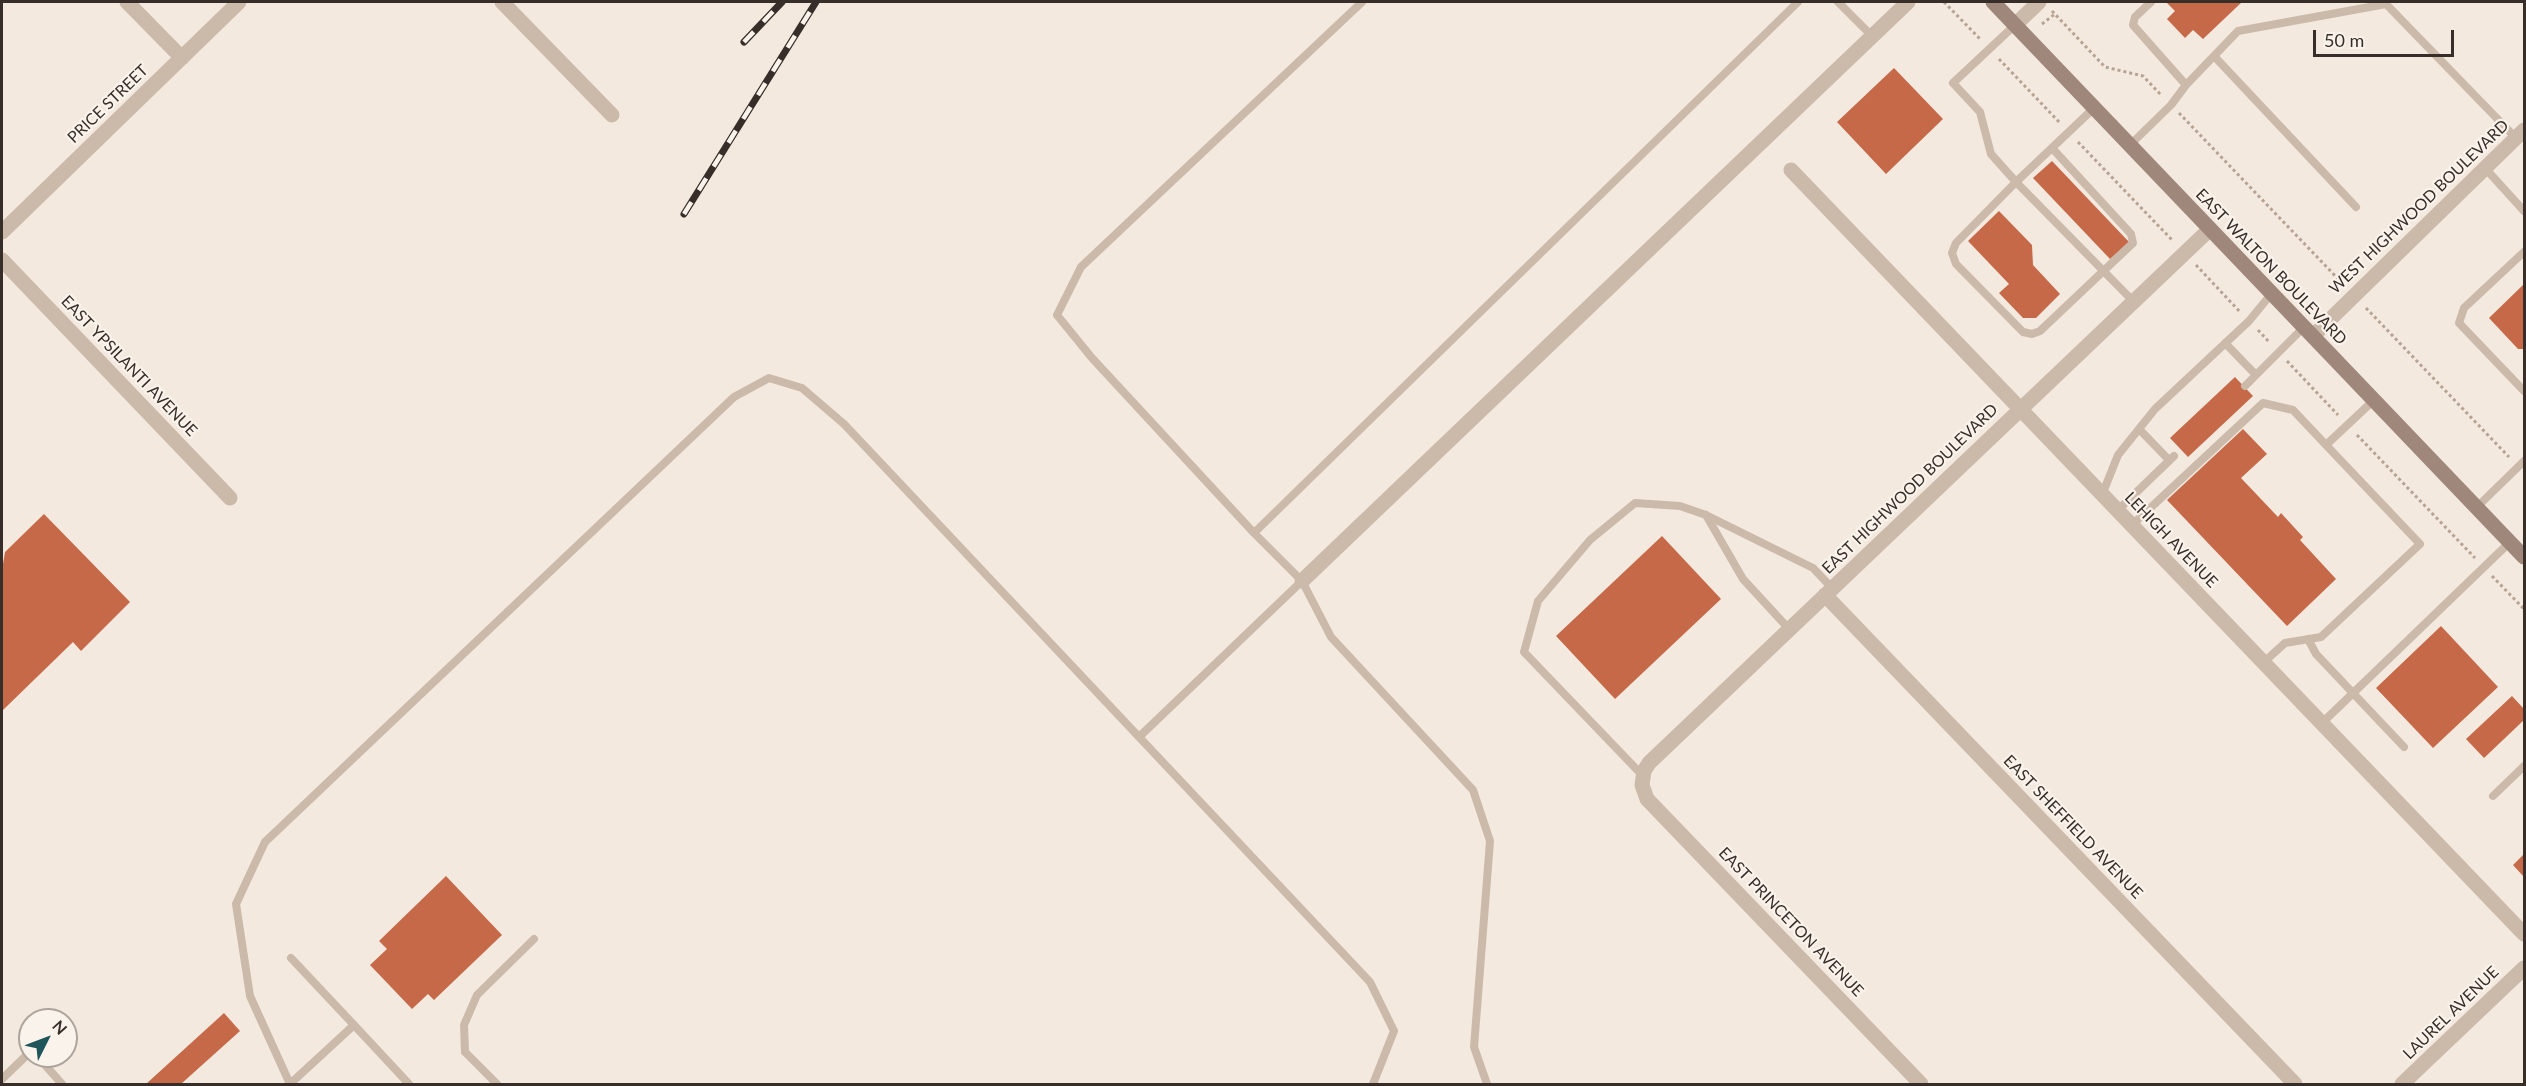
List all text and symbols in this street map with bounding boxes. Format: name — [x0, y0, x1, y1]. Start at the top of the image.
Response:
scale bar — [2316, 18, 2457, 56]
text: 50 m — [2324, 29, 2364, 51]
street label: PRICE STREET — [64, 61, 152, 147]
street label: WEST HIGHWOOD BOULEVARD — [2325, 116, 2513, 298]
street label: EAST WALTON BOULEVARD — [2191, 185, 2351, 349]
street label: EAST YPSILANTI AVENUE — [57, 292, 201, 440]
street label: EAST HIGHWOOD BOULEVARD — [1818, 400, 2002, 578]
street label: LEHIGH AVENUE — [2121, 488, 2221, 592]
street label: EAST SHEFFIELD AVENUE — [1999, 751, 2147, 903]
street label: EAST PRINCETON AVENUE — [1715, 843, 1867, 1001]
street label: LAUREL AVENUE — [2399, 963, 2503, 1063]
north arrow — [18, 1008, 78, 1068]
text: N — [49, 1016, 71, 1038]

